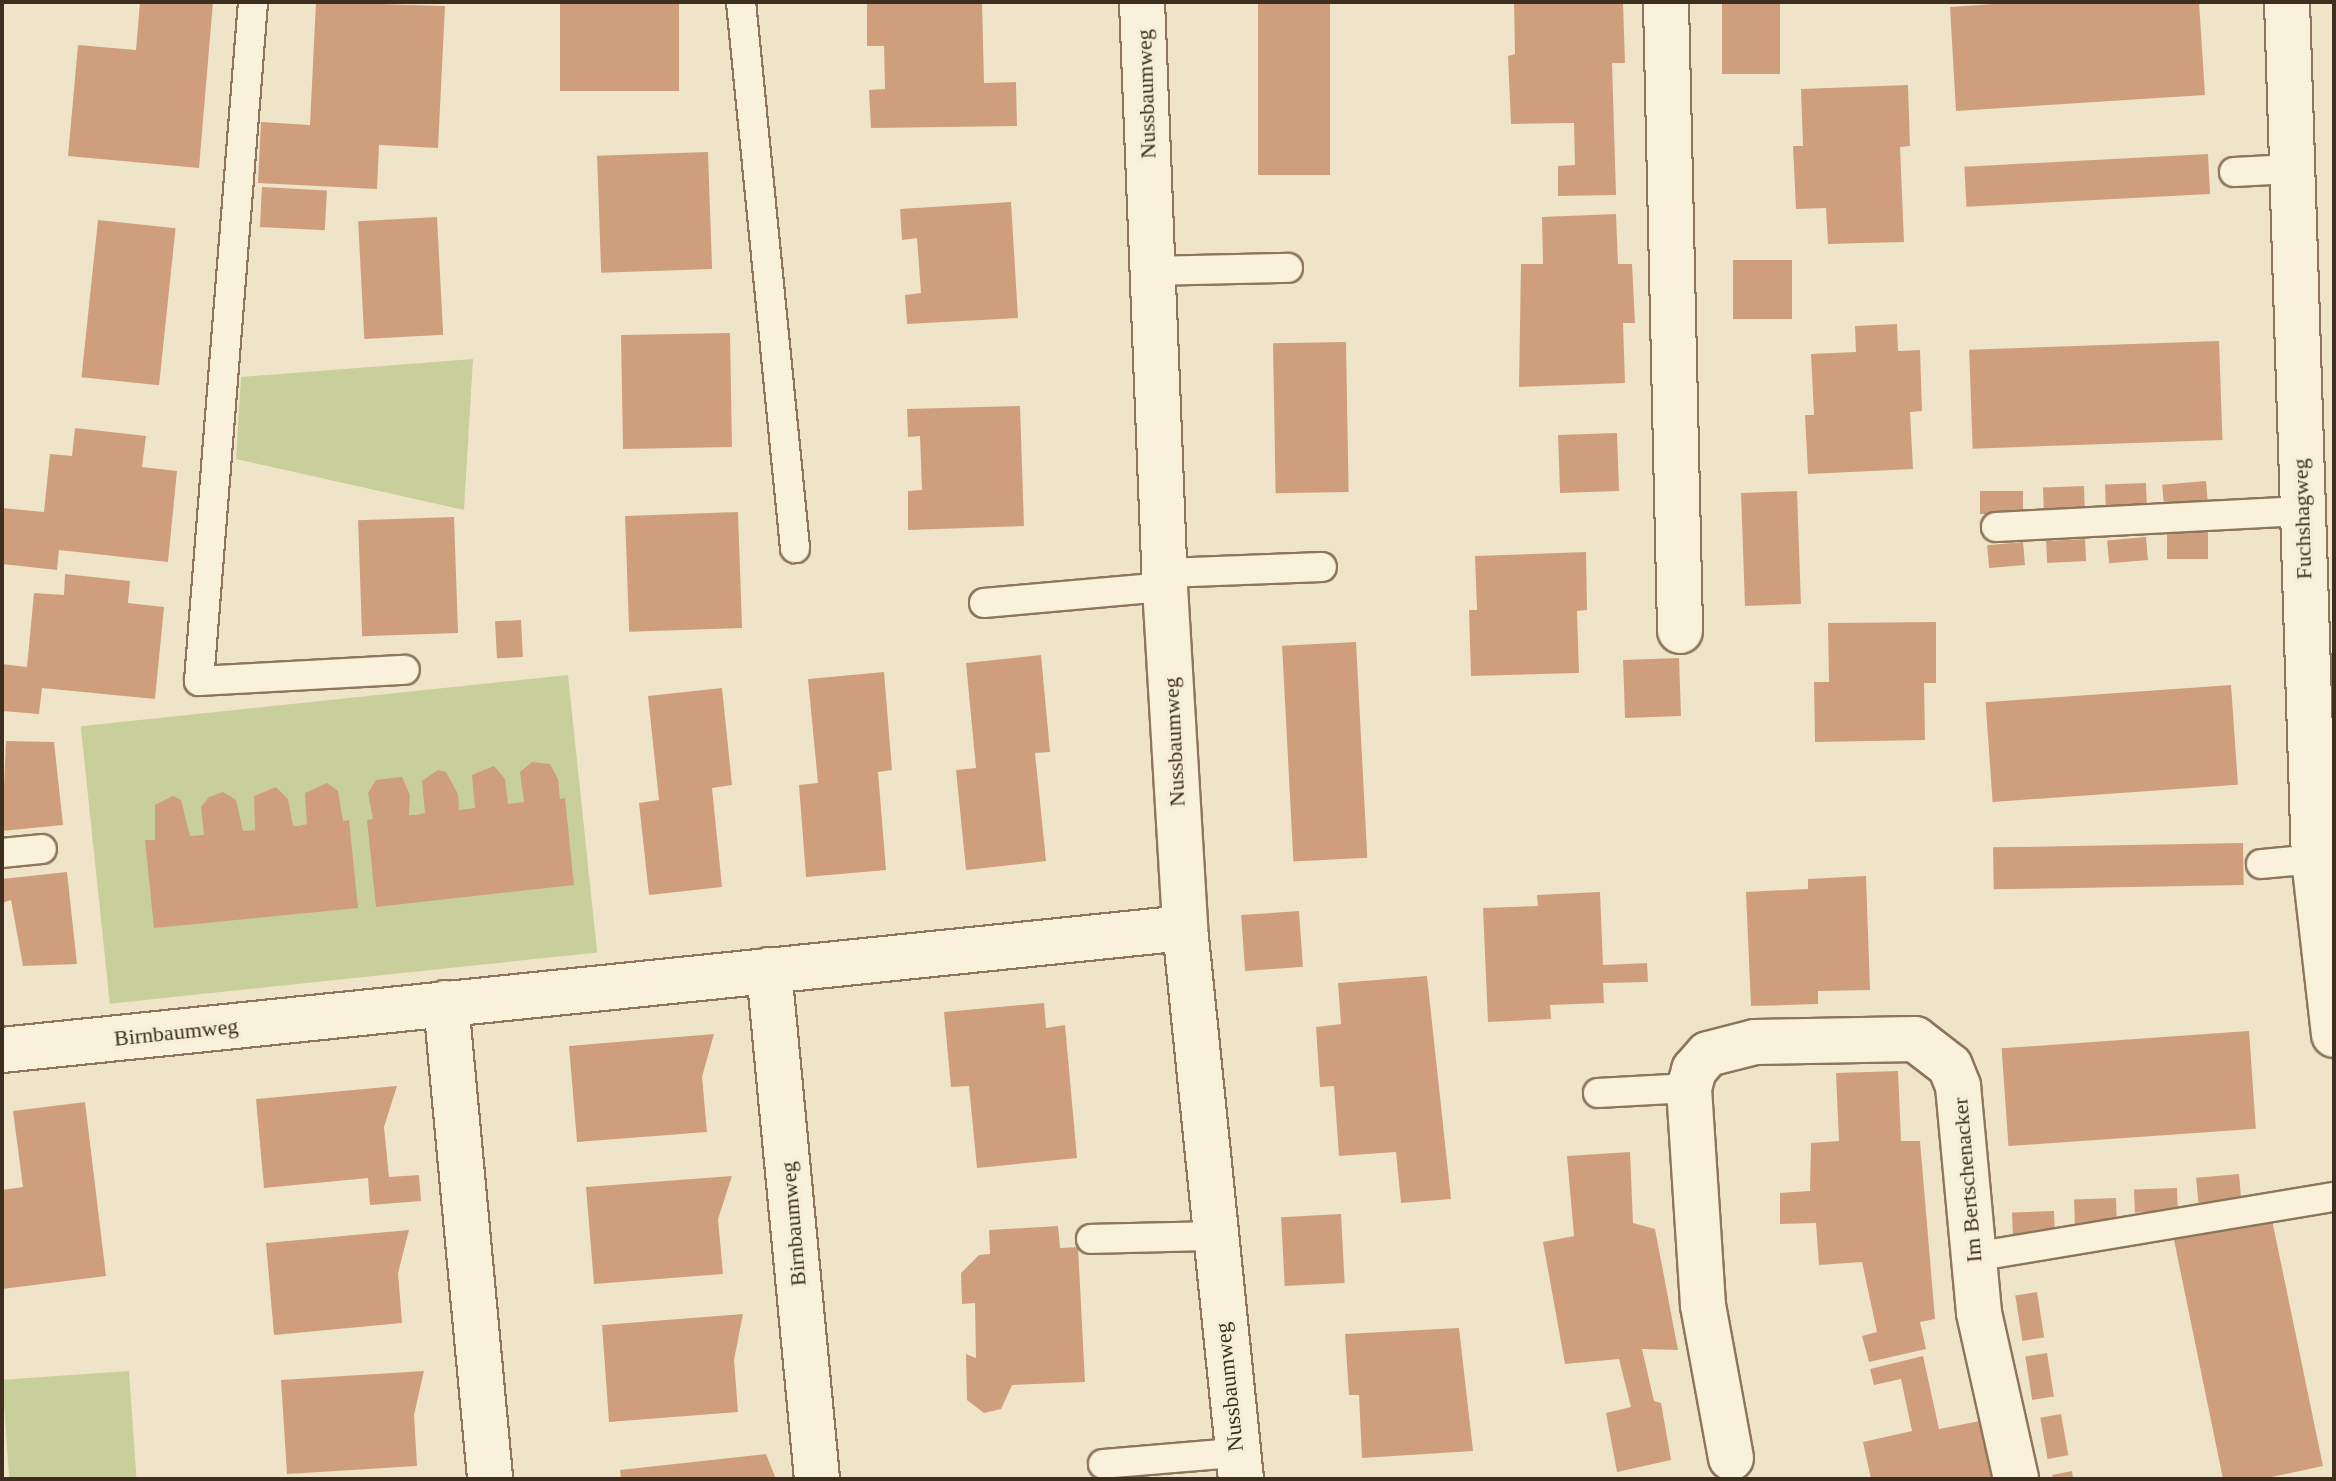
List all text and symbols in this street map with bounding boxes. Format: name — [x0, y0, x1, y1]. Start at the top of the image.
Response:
street label: Nussbaumweg — [1131, 29, 1161, 159]
street label: Fuchshagweg — [2287, 458, 2317, 580]
street label: Nussbaumweg — [1157, 677, 1191, 807]
street label: Birnbaumweg — [113, 1012, 239, 1052]
street label: Im Bertschenacker — [1947, 1096, 1987, 1264]
street label: Birnbaumweg — [774, 1161, 812, 1287]
street label: Nussbaumweg — [1209, 1321, 1249, 1453]

